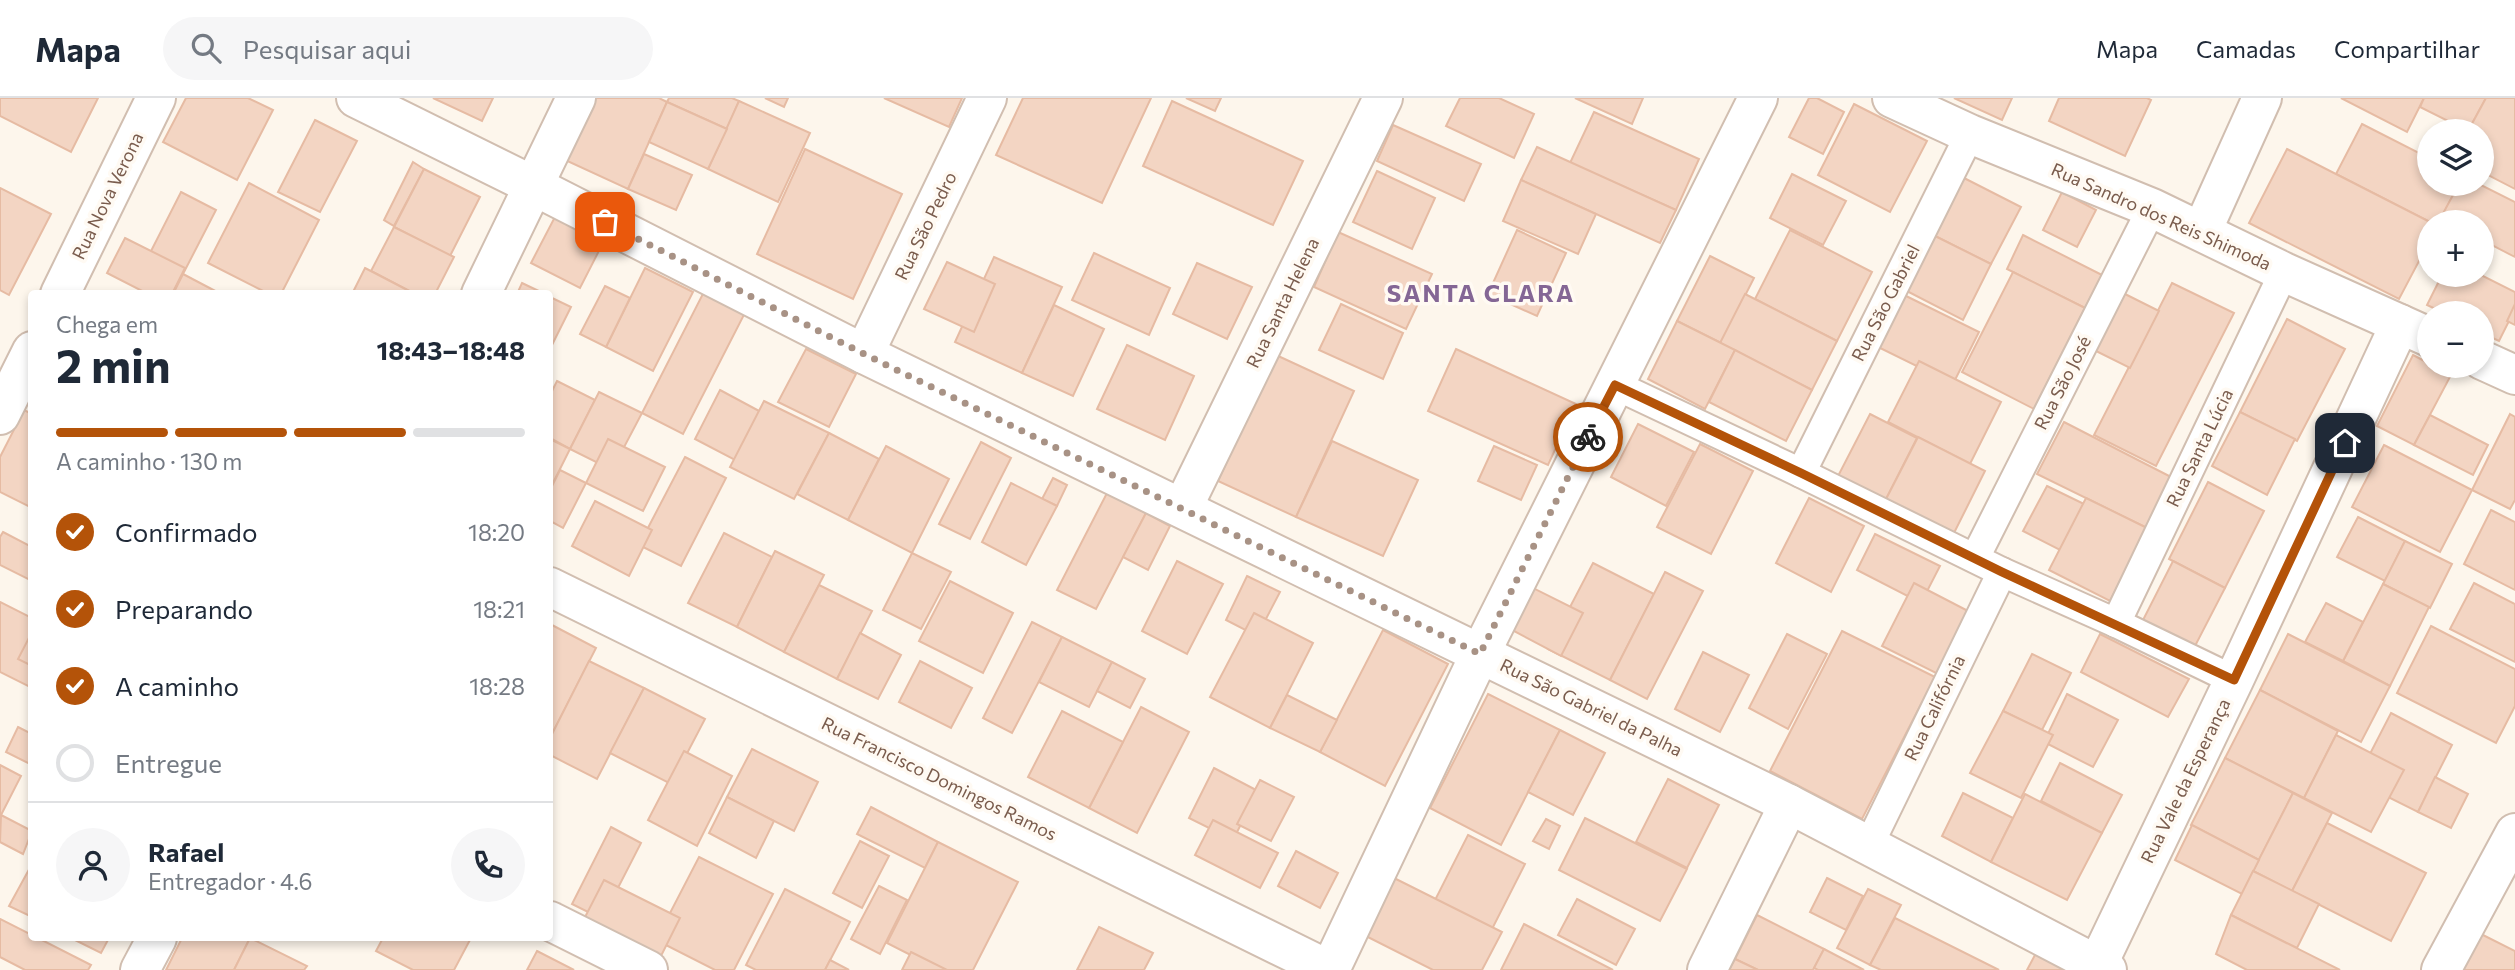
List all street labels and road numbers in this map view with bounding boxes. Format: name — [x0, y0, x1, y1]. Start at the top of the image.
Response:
street label: Rua Nova Verona — [67, 128, 147, 263]
street label: Rua Sandro dos Reis Shimoda — [2048, 158, 2275, 275]
street label: Rua São Pedro — [889, 168, 961, 283]
street label: Rua Santa Helena — [1241, 234, 1323, 371]
street label: Rua São Gabriel — [1846, 240, 1924, 365]
street label: Rua São José — [2029, 332, 2095, 433]
street label: Rua Santa Lúcia — [2161, 385, 2237, 510]
street label: Rua Califórnia — [1899, 651, 1969, 764]
street label: Rua São Gabriel da Palha — [1497, 653, 1686, 761]
street label: Rua Vale da Esperança — [2136, 695, 2235, 866]
street label: Rua Francisco Domingos Ramos — [818, 711, 1061, 845]

